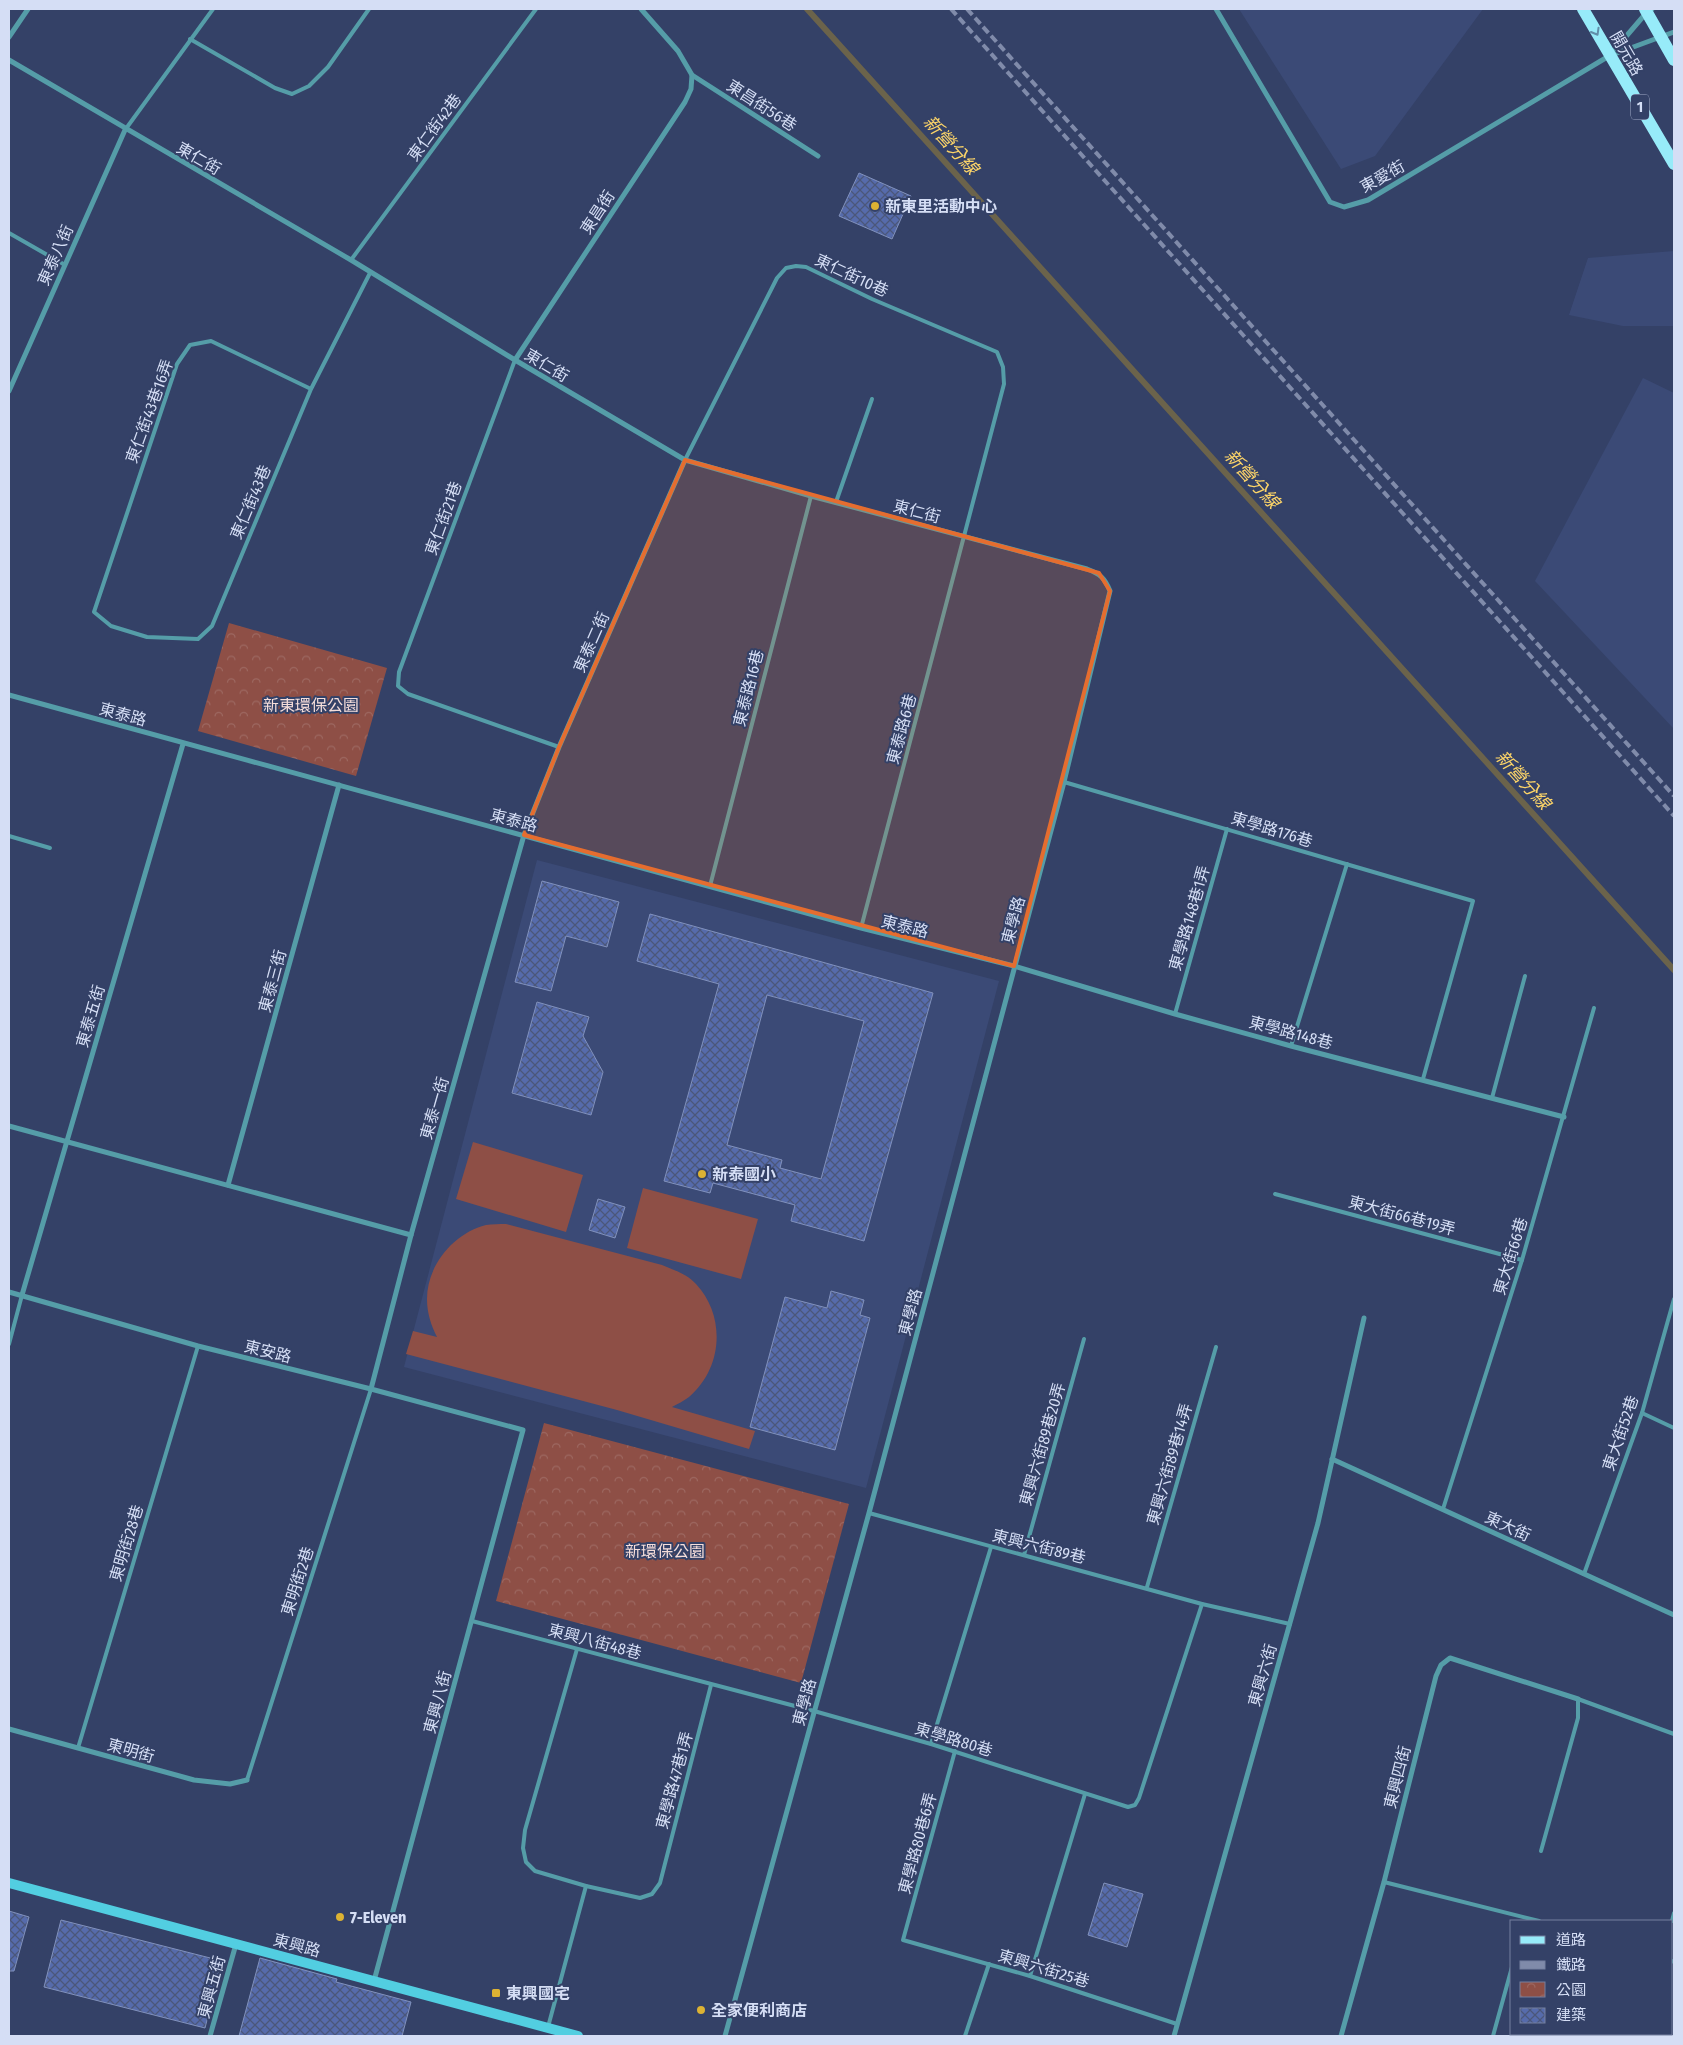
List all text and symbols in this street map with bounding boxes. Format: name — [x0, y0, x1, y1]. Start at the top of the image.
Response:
one-way arrow — [1590, 27, 1600, 36]
street label: 開元路 — [1606, 28, 1647, 79]
street label: 東昌街56巷 — [723, 76, 800, 135]
street label: 東仁街42巷 — [404, 90, 465, 165]
road number: 1 — [1631, 94, 1649, 120]
water label: 新營分線 — [919, 111, 985, 181]
street label: 東仁街 — [173, 138, 224, 179]
street label: 東愛街 — [1357, 156, 1408, 196]
street label: 東昌街 — [576, 187, 618, 238]
place label: 新東里活動中心 — [885, 197, 997, 216]
marker: 新東里活動中心 — [869, 200, 881, 212]
street label: 東泰八街 — [34, 222, 77, 288]
street label: 東仁街10巷 — [812, 250, 891, 301]
street label: 東仁街 — [521, 345, 572, 386]
street label: 東仁街43巷16弄 — [122, 357, 177, 466]
water label: 新營分線 — [1220, 445, 1286, 515]
street label: 東仁街43巷 — [226, 462, 275, 542]
street label: 東仁街21巷 — [421, 479, 466, 558]
street label: 東仁街 — [891, 496, 943, 527]
street label: 東泰二街 — [570, 609, 613, 675]
street label: 東泰路16巷 — [730, 648, 767, 728]
street label: 東泰路6巷 — [883, 692, 920, 766]
park label: 新東環保公園 — [263, 696, 359, 715]
street label: 東泰路 — [97, 699, 149, 730]
water label: 新營分線 — [1491, 746, 1557, 816]
street label: 東泰路 — [488, 805, 540, 836]
street label: 東學路176巷 — [1229, 808, 1315, 851]
street label: 東學路148巷1弄 — [1165, 863, 1214, 973]
street label: 東學路 — [998, 894, 1029, 946]
street label: 東泰路 — [879, 911, 930, 942]
street label: 東泰三街 — [255, 948, 290, 1015]
street label: 東泰五街 — [73, 983, 108, 1050]
street label: 東學路148巷 — [1247, 1012, 1335, 1053]
street label: 東泰一街 — [417, 1075, 452, 1142]
place label: 新泰國小 — [712, 1165, 776, 1184]
marker: 新泰國小 — [696, 1168, 708, 1180]
street label: 東大街66巷19弄 — [1346, 1192, 1457, 1239]
street label: 東大街66巷 — [1490, 1215, 1531, 1297]
street label: 東學路 — [895, 1286, 926, 1338]
street label: 東安路 — [242, 1336, 293, 1367]
street label: 東興六街89巷20弄 — [1016, 1381, 1069, 1508]
street label: 東大街52巷 — [1599, 1393, 1642, 1473]
street label: 東興六街89巷14弄 — [1143, 1401, 1196, 1527]
street label: 東明街28巷 — [106, 1503, 147, 1584]
street label: 東大街 — [1482, 1508, 1534, 1545]
street label: 東興六街89巷 — [990, 1526, 1088, 1567]
park label: 新環保公園 — [625, 1542, 705, 1561]
street label: 東明街2巷 — [277, 1544, 317, 1618]
street label: 東興八街48巷 — [546, 1620, 644, 1663]
street label: 東興六街 — [1245, 1642, 1280, 1709]
street label: 東興八街 — [420, 1669, 455, 1736]
street label: 東學路 — [789, 1676, 820, 1728]
street label: 東學路80巷 — [913, 1719, 995, 1760]
street label: 東學路47巷1弄 — [652, 1729, 697, 1831]
street label: 東明街 — [105, 1735, 157, 1766]
street label: 東興四街 — [1381, 1744, 1414, 1810]
street label: 東學路80巷6弄 — [895, 1790, 940, 1896]
place label: 7-Eleven — [350, 1908, 406, 1927]
marker: 7-Eleven — [334, 1911, 346, 1923]
legend — [1510, 1920, 1673, 2035]
street label: 東興路 — [271, 1930, 323, 1961]
text: 道路 — [1556, 1931, 1586, 1949]
street label: 東興六街25巷 — [996, 1946, 1092, 1991]
street label: 東興五街 — [194, 1954, 229, 2021]
text: 鐵路 — [1556, 1956, 1586, 1974]
text: 公園 — [1556, 1981, 1586, 1999]
place label: 東興國宅 — [506, 1984, 570, 2003]
marker: 東興國宅 — [490, 1987, 502, 1999]
place label: 全家便利商店 — [711, 2001, 807, 2020]
marker: 全家便利商店 — [695, 2004, 707, 2016]
text: 建築 — [1556, 2006, 1586, 2024]

